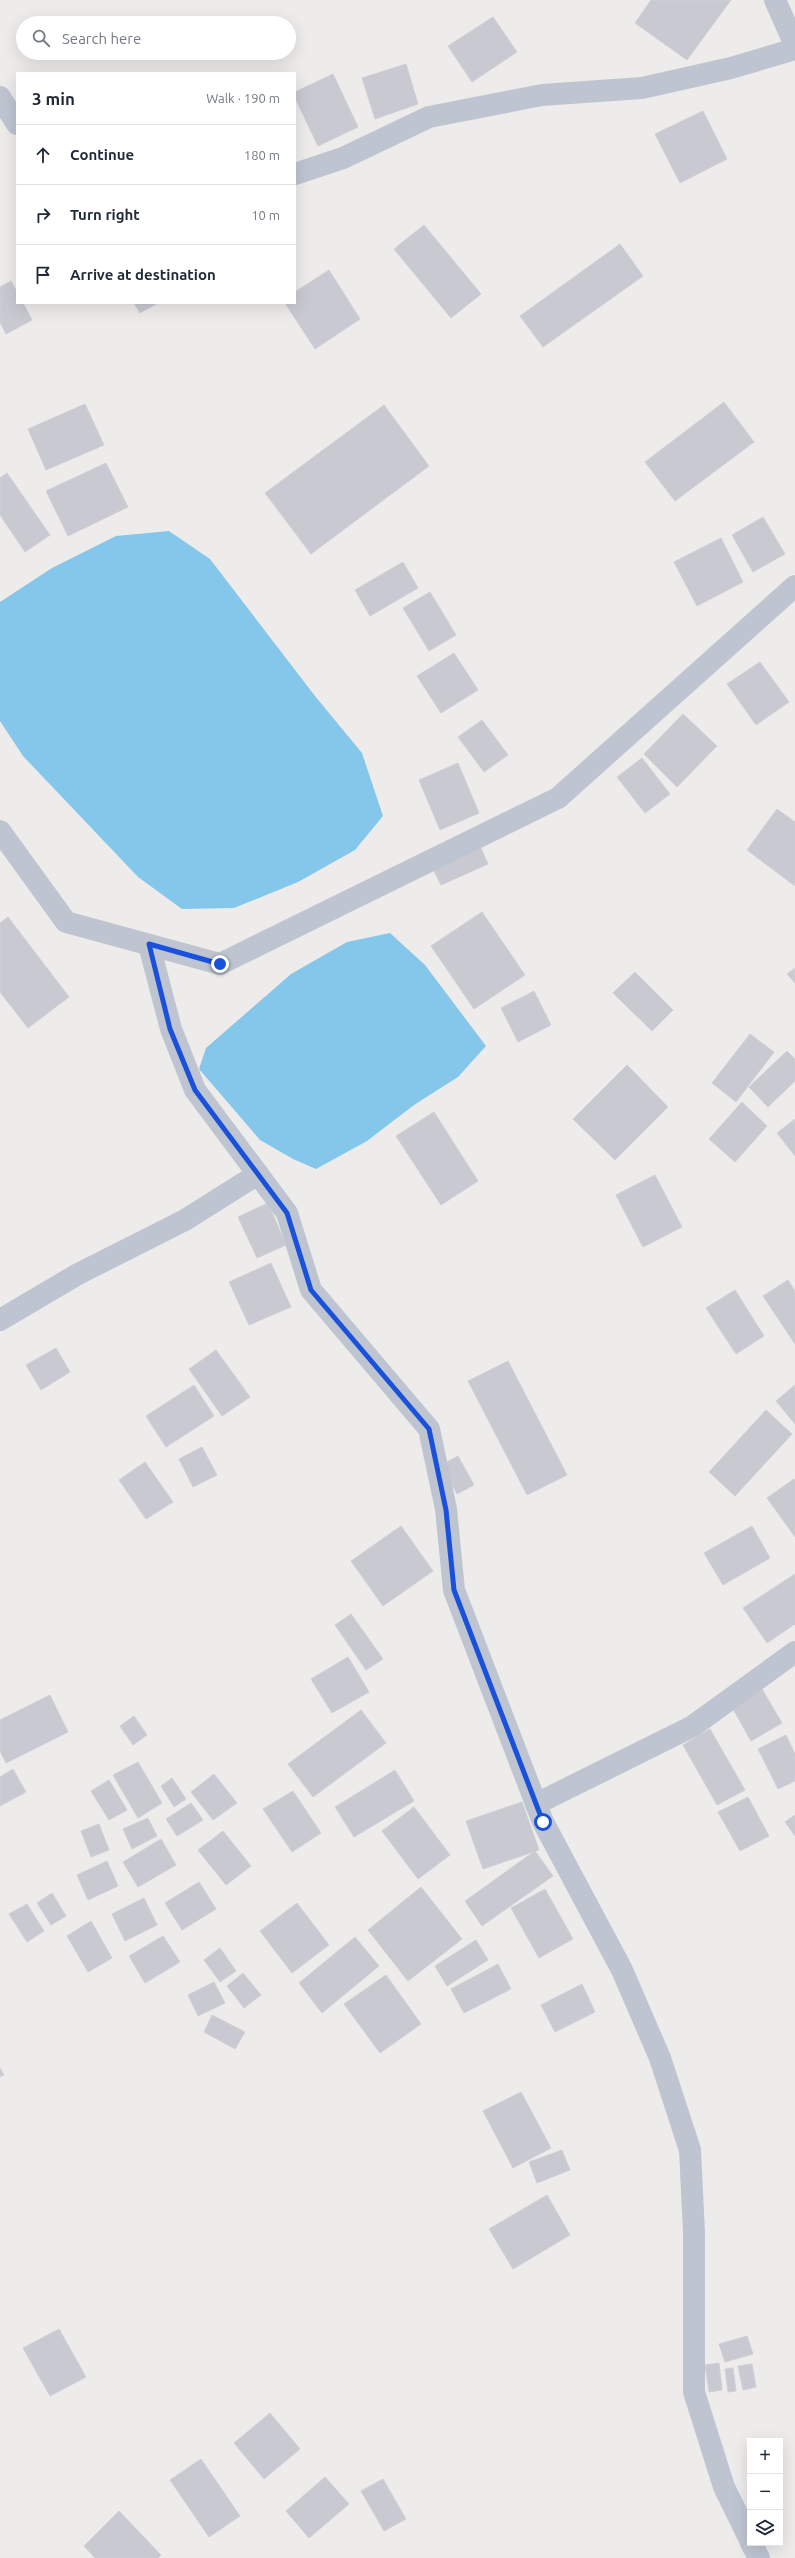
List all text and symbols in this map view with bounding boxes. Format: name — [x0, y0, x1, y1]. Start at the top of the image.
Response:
search box — [16, 16, 296, 60]
icon: search — [30, 27, 52, 49]
text: Search here — [62, 30, 141, 47]
text: 3 min — [32, 89, 75, 108]
text: Walk · 190 m — [206, 91, 280, 105]
icon: ahead — [32, 144, 54, 166]
text: Continue — [70, 146, 134, 163]
text: 180 m — [244, 148, 280, 162]
icon: right — [32, 204, 54, 226]
text: Turn right — [70, 206, 140, 223]
text: 10 m — [251, 208, 280, 222]
icon: arrive — [32, 264, 54, 286]
text: Arrive at destination — [70, 266, 216, 283]
route end — [211, 955, 229, 973]
route start — [534, 1813, 552, 1831]
map controls — [747, 2438, 783, 2546]
button: + — [747, 2438, 783, 2474]
button: − — [747, 2474, 783, 2510]
button: layers — [747, 2510, 783, 2546]

